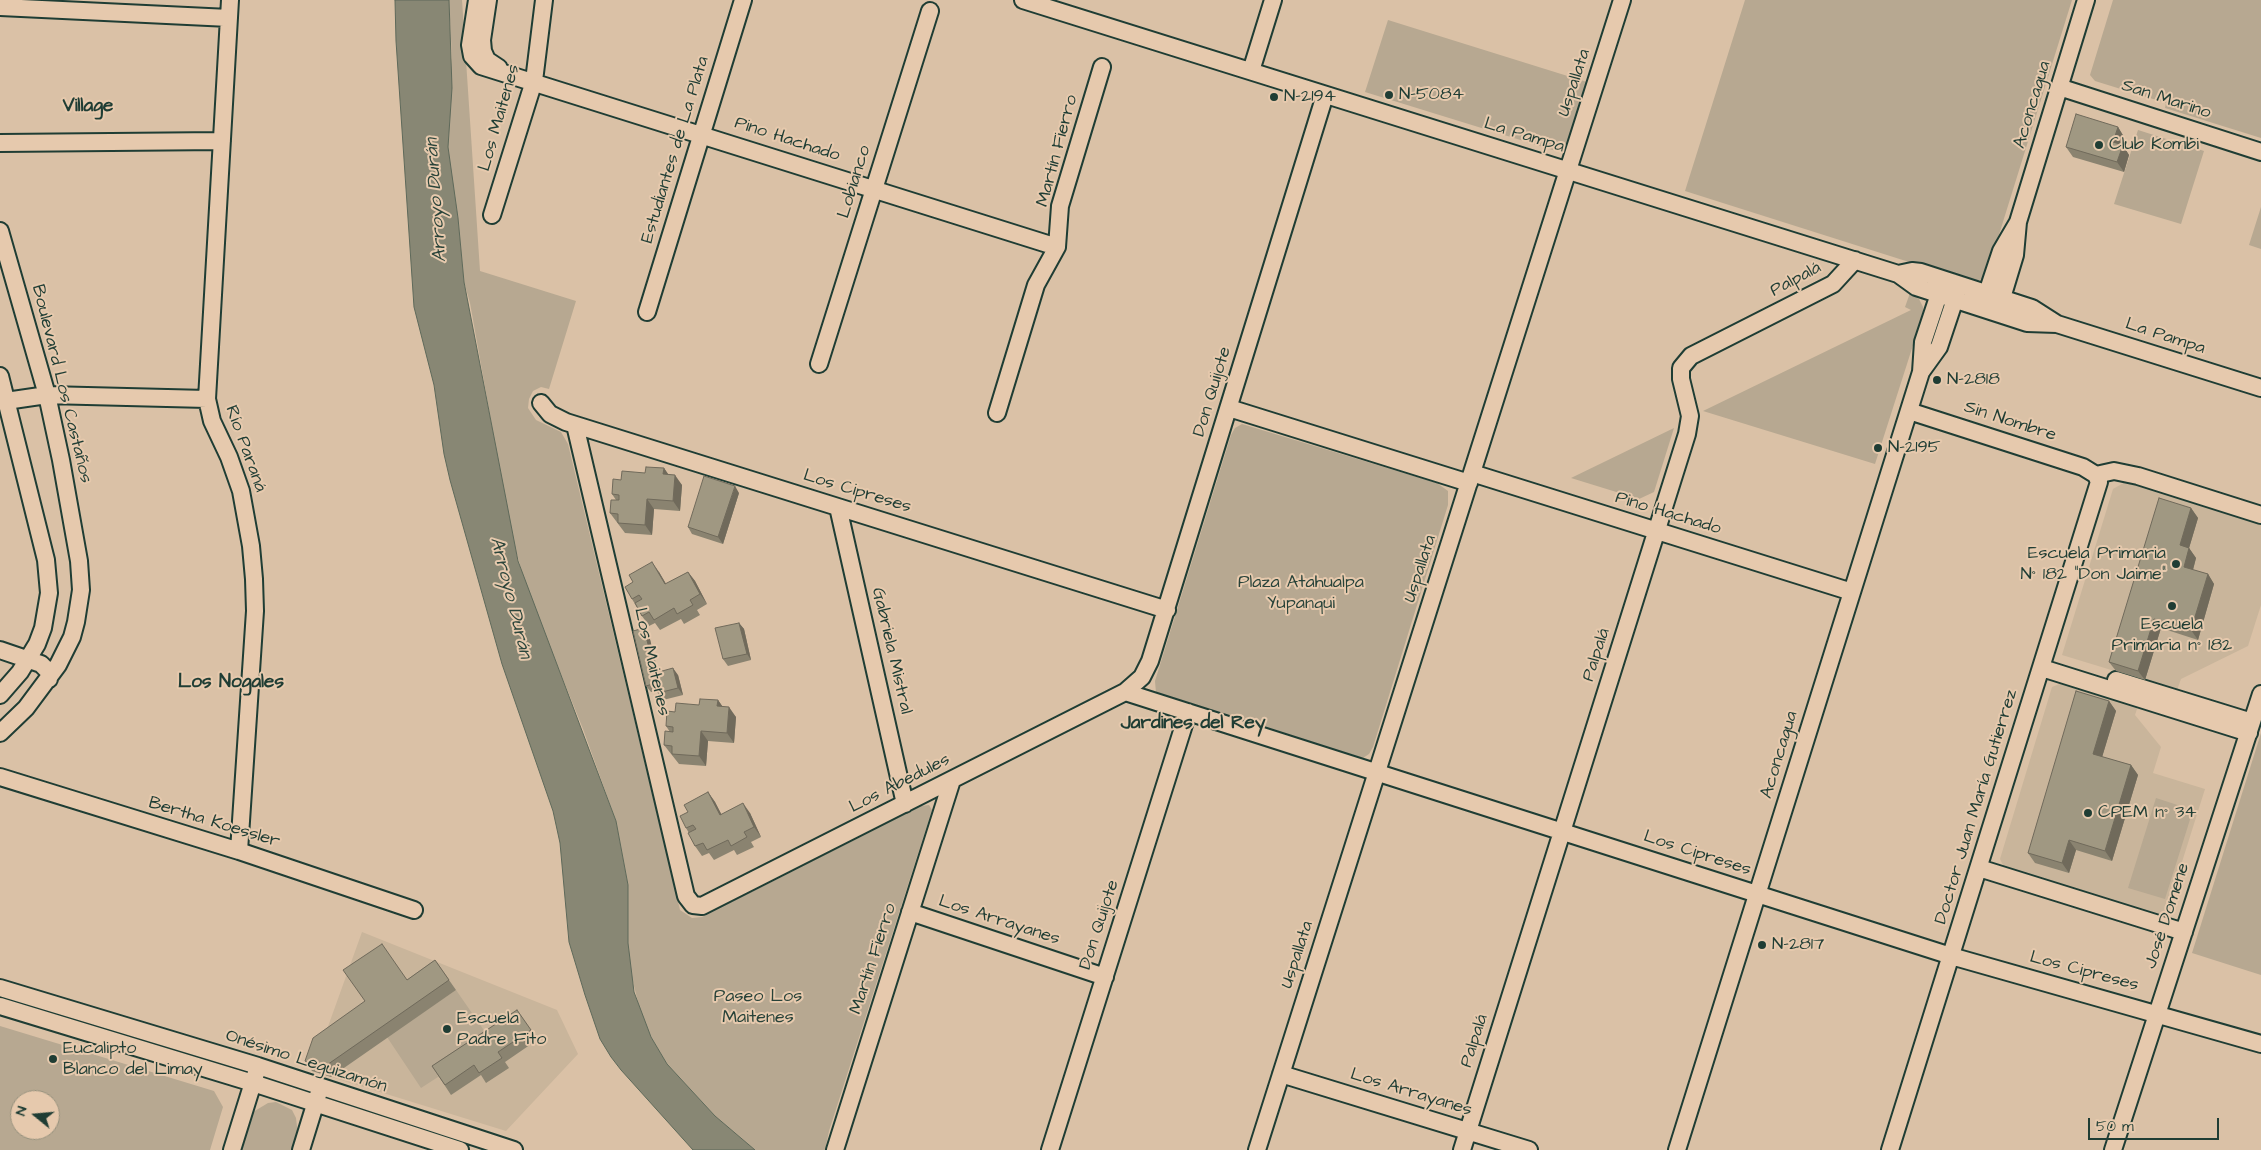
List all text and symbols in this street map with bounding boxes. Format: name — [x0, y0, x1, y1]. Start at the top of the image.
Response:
street label: Uspallata — [1554, 47, 1596, 119]
street label: Estudiantes de La Plata — [637, 54, 715, 246]
street label: Aconcagua — [2009, 59, 2057, 151]
street label: Los Maitenes — [474, 62, 526, 174]
street label: San Marino — [2119, 75, 2213, 125]
place label: N-5084 — [1399, 84, 1464, 106]
place label: N-2194 — [1284, 86, 1336, 108]
marker: N-5084 — [1383, 89, 1395, 101]
marker: N-2194 — [1268, 91, 1280, 103]
street label: Martín Fierro — [1033, 93, 1083, 209]
district label: Village — [63, 96, 113, 118]
street label: Pino Hachado — [732, 113, 842, 167]
street label: La Pampa — [1481, 114, 1567, 158]
place label: Club Kombi — [2109, 134, 2199, 156]
water label: Arroyo Durán — [421, 137, 453, 263]
marker: Club Kombi — [2093, 139, 2105, 151]
street label: Lobianco — [834, 143, 876, 221]
street label: Palpalá — [1767, 258, 1825, 302]
street label: Boulevard Los Castaños — [26, 282, 96, 486]
street label: La Pampa — [2122, 314, 2208, 360]
street label: Don Quijote — [1189, 344, 1237, 440]
place label: N-2818 — [1947, 369, 2000, 391]
marker: N-2818 — [1931, 374, 1943, 386]
street label: Sin Nombre — [1961, 397, 2059, 447]
street label: Río Paraná — [219, 403, 271, 495]
place label: N-2195 — [1888, 437, 1940, 459]
marker: N-2195 — [1872, 442, 1884, 454]
street label: Los Cipreses — [800, 465, 914, 519]
street label: Pino Hachado — [1613, 488, 1723, 540]
street label: Uspallata — [1400, 533, 1442, 605]
water label: Arroyo Durán — [484, 535, 536, 661]
place label: Escuela Primaria N° 182 "Don Jaime" — [2020, 543, 2166, 586]
marker: Escuela Primaria N° 182 "Don Jaime" — [2170, 558, 2182, 570]
park label: Plaza Atahualpa Yupanqui — [1238, 572, 1364, 614]
street label: Gabriela Mistral — [866, 586, 916, 716]
marker: Escuela Primaria n° 182 — [2166, 600, 2178, 612]
street label: Los Maitenes — [628, 606, 674, 718]
place label: Escuela Primaria n° 182 — [2112, 614, 2232, 656]
street label: Palpalá — [1578, 626, 1616, 684]
district label: Los Nogales — [178, 672, 284, 694]
street label: Doctor Juan María Gutierrez — [1931, 687, 2023, 927]
street label: Aconcagua — [1756, 709, 1804, 801]
district label: Jardines del Rey — [1121, 713, 1265, 735]
street label: Los Abedules — [846, 749, 954, 819]
street label: Bertha Koessler — [146, 793, 282, 853]
place label: CPEM n° 34 — [2098, 802, 2197, 824]
marker: CPEM n° 34 — [2082, 807, 2094, 819]
street label: Los Cipreses — [1641, 826, 1753, 882]
street label: José Domene — [2141, 860, 2195, 972]
street label: Don Quijote — [1075, 877, 1125, 973]
street label: Los Arrayanes — [936, 891, 1062, 951]
street label: Martín Fierro — [846, 901, 902, 1017]
street label: Uspallata — [1277, 919, 1319, 991]
place label: N-2817 — [1772, 934, 1824, 956]
marker: N-2817 — [1756, 939, 1768, 951]
street label: Los Cipreses — [2027, 947, 2141, 997]
park label: Paseo Los Maitenes — [714, 986, 802, 1028]
place label: Escuela Padre Fito — [457, 1008, 546, 1050]
street label: Palpalá — [1456, 1012, 1494, 1070]
marker: Escuela Padre Fito — [441, 1023, 453, 1035]
street label: Onésimo Leguizamón — [223, 1026, 389, 1098]
place label: Eucalipto Blanco del Limay — [63, 1038, 203, 1080]
marker: Eucalipto Blanco del Limay — [47, 1053, 59, 1065]
street label: Los Arrayanes — [1348, 1064, 1474, 1122]
north arrow — [10, 1090, 60, 1140]
text: N — [11, 1104, 32, 1118]
scale bar — [2091, 1108, 2222, 1140]
text: 50 m — [2096, 1116, 2134, 1137]

